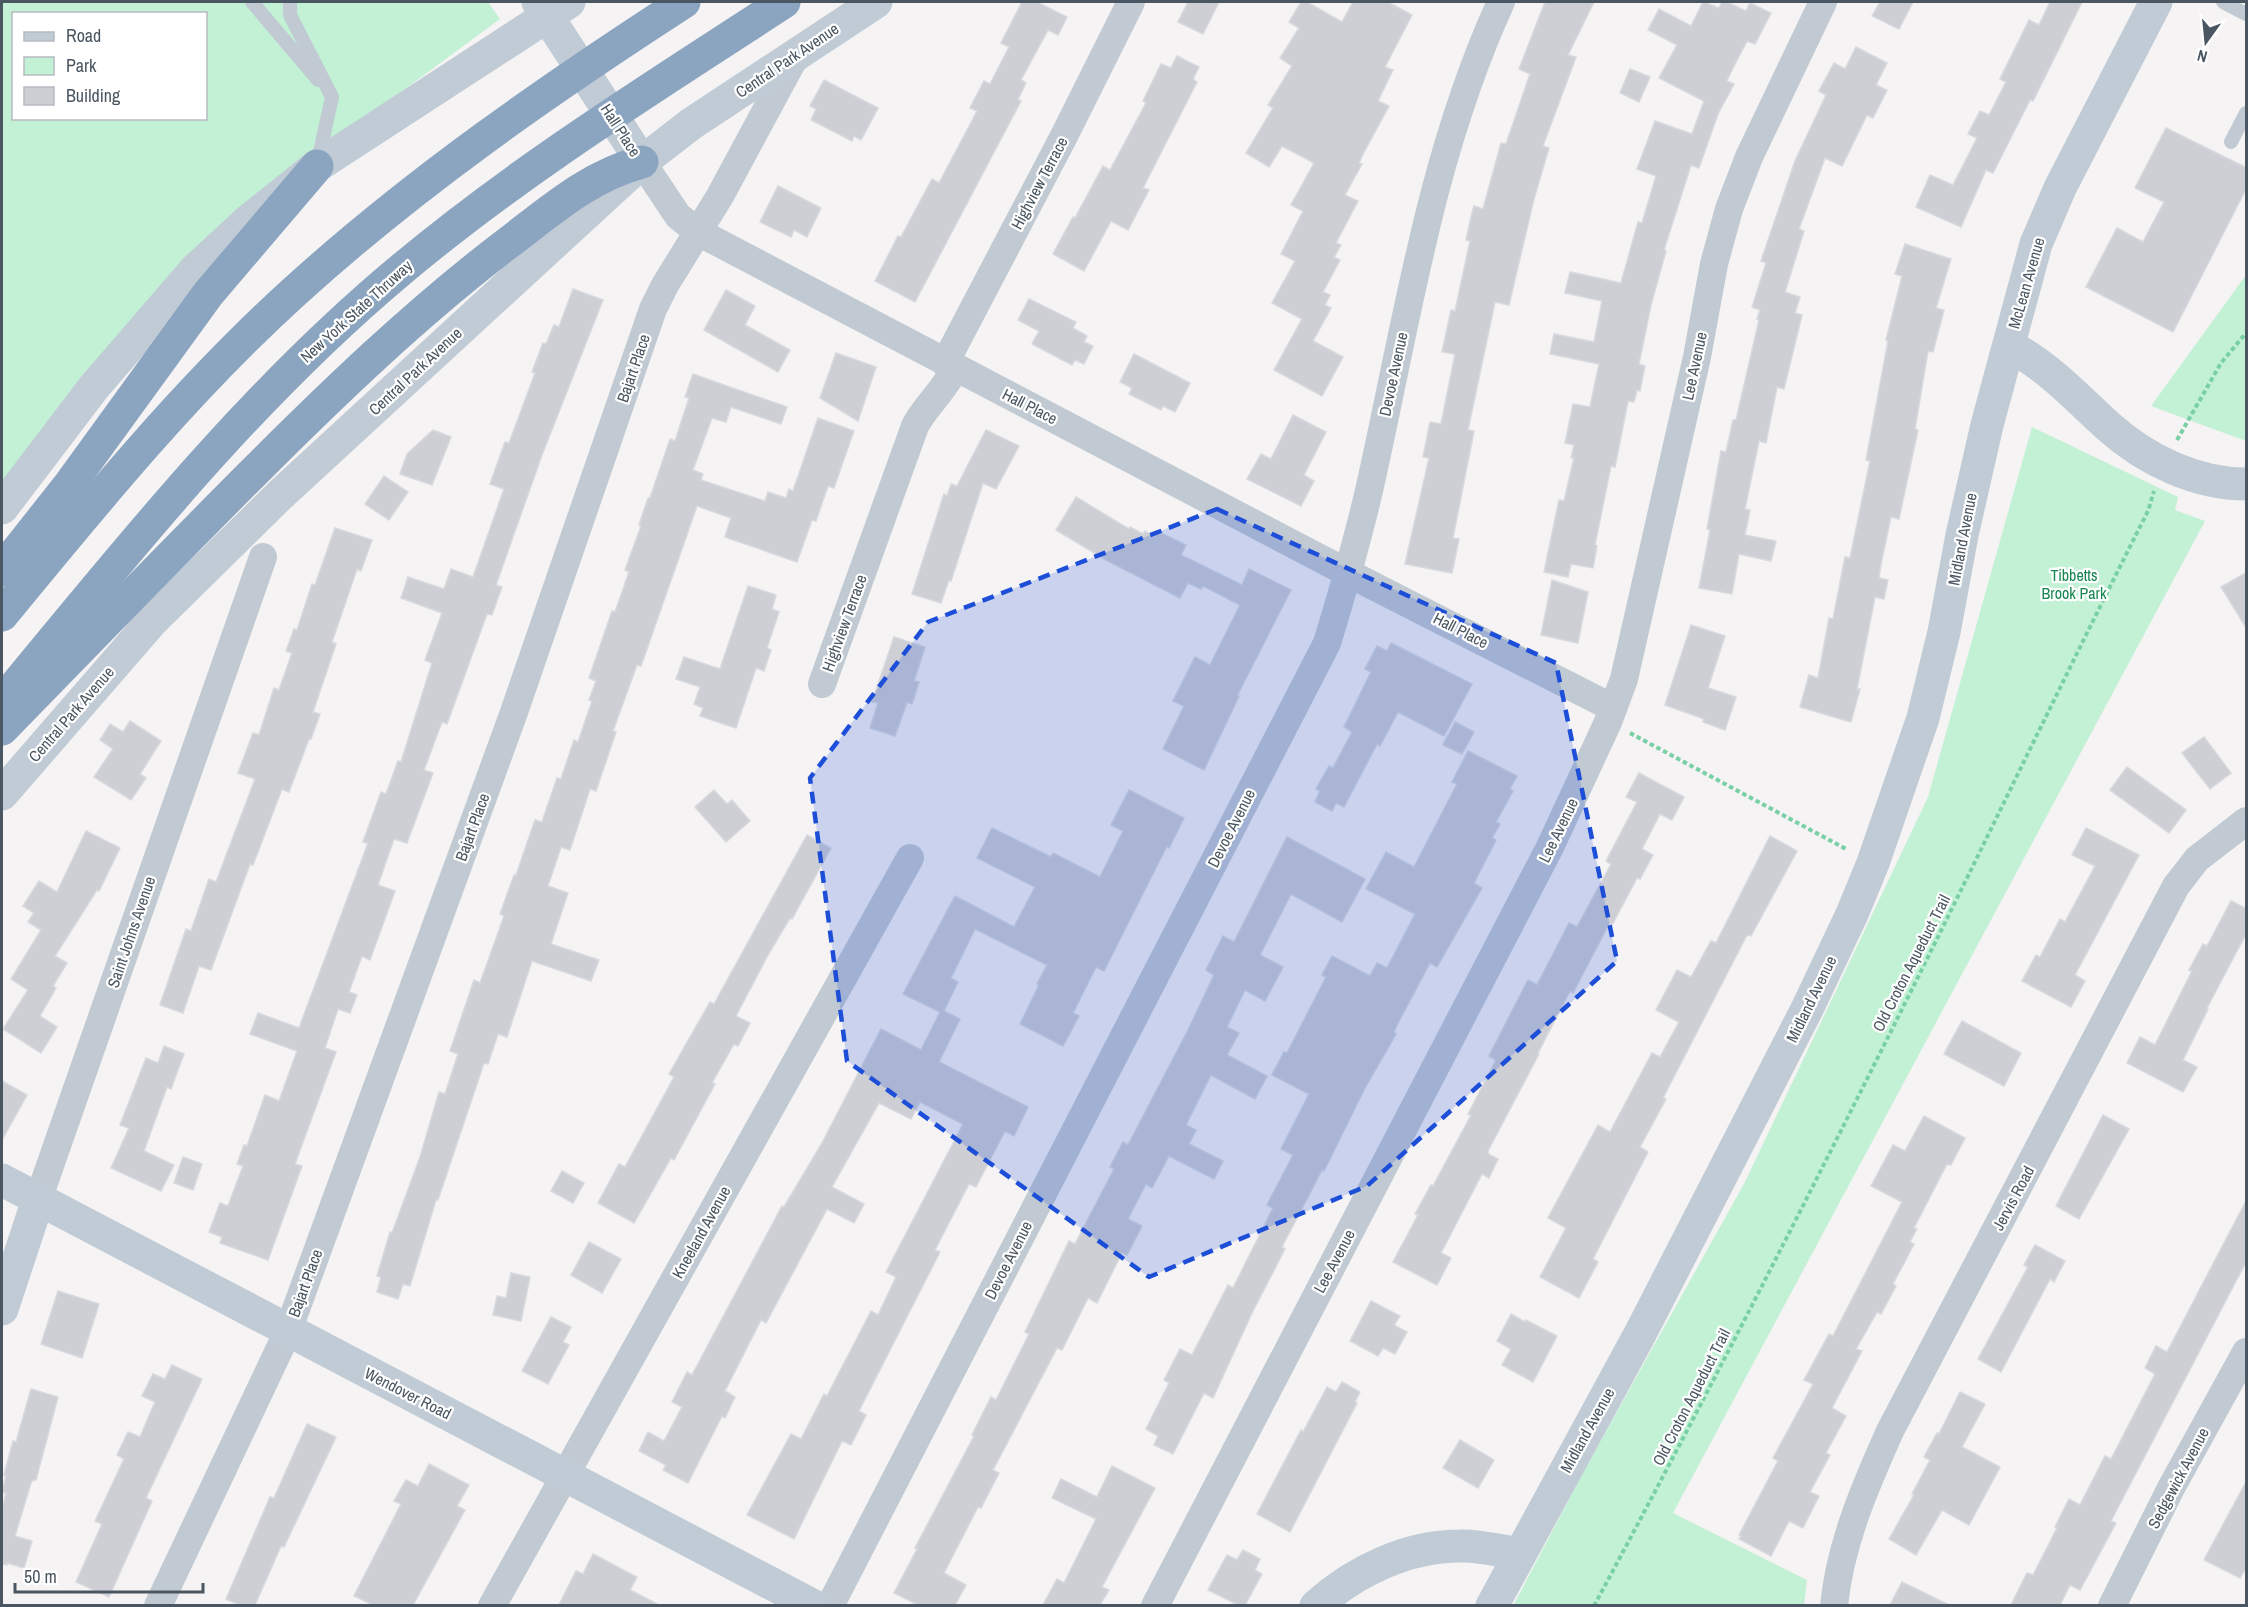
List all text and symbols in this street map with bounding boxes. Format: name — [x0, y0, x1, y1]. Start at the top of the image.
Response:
legend — [12, 12, 207, 120]
north arrow — [2176, 12, 2236, 72]
street label: Central Park Avenue — [731, 17, 843, 103]
text: Road — [66, 23, 101, 48]
text: N — [2195, 45, 2210, 68]
text: Park — [66, 53, 97, 78]
text: Building — [66, 83, 121, 108]
street label: Hall Place — [596, 99, 646, 161]
street label: Highview Terrace — [1005, 133, 1073, 233]
street label: McLean Avenue — [2002, 235, 2050, 331]
street label: New York State Thruway — [295, 254, 417, 367]
street label: Central Park Avenue — [364, 322, 466, 420]
street label: Devoe Avenue — [1373, 330, 1413, 418]
street label: Lee Avenue — [1676, 330, 1712, 402]
street label: Bajart Place — [611, 331, 655, 405]
street label: Hall Place — [999, 383, 1061, 429]
street label: Midland Avenue — [1942, 491, 1982, 587]
park label: Tibbetts Brook Park — [2042, 564, 2107, 604]
street label: Highview Terrace — [816, 571, 872, 675]
street label: Hall Place — [1430, 607, 1492, 653]
street label: Central Park Avenue — [23, 661, 119, 767]
street label: Devoe Avenue — [1202, 785, 1260, 871]
street label: Bajart Place — [450, 790, 494, 864]
street label: Lee Avenue — [1533, 794, 1583, 866]
street label: Saint Johns Avenue — [102, 873, 160, 991]
street label: Old Croton Aqueduct Trail — [1867, 891, 1955, 1035]
street label: Midland Avenue — [1781, 952, 1841, 1046]
street label: Jervis Road — [1987, 1162, 2039, 1234]
street label: Kneeland Avenue — [666, 1182, 736, 1282]
street label: Devoe Avenue — [979, 1217, 1037, 1303]
street label: Lee Avenue — [1308, 1225, 1360, 1297]
street label: Bajart Place — [283, 1246, 327, 1320]
street label: Old Croton Aqueduct Trail — [1647, 1325, 1735, 1469]
street label: Wendover Road — [361, 1362, 455, 1424]
street label: Midland Avenue — [1555, 1384, 1619, 1476]
street label: Sedgewick Avenue — [2142, 1424, 2214, 1532]
scale bar — [15, 1556, 202, 1594]
text: 50 m — [24, 1564, 57, 1589]

